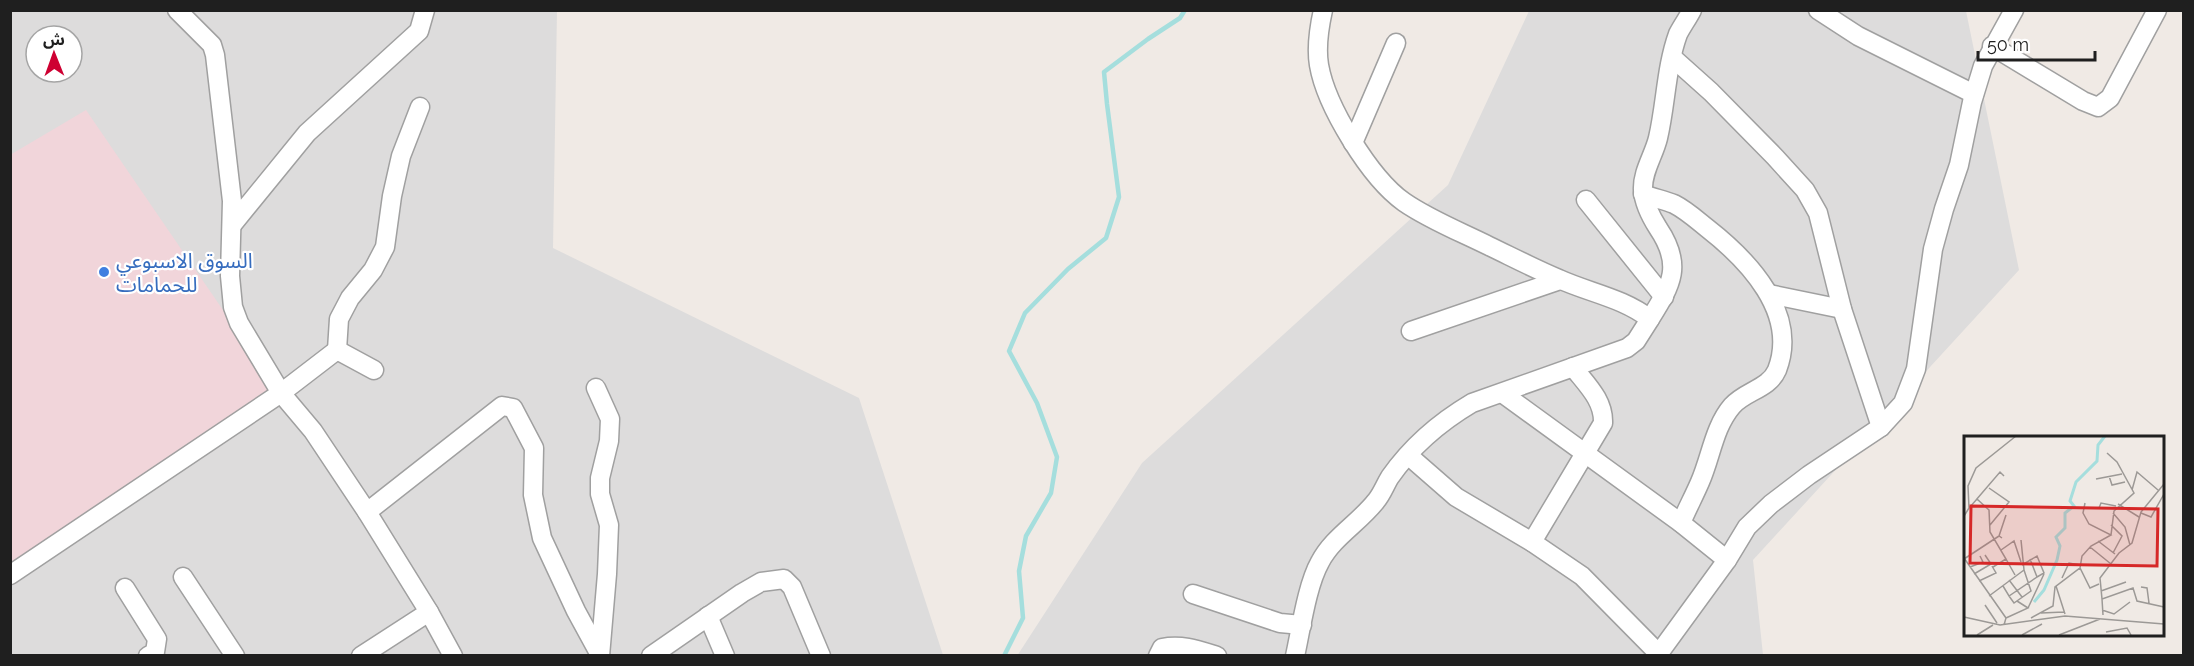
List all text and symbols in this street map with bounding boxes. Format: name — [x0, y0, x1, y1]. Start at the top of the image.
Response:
north arrow — [24, 24, 84, 84]
scale bar — [1978, 24, 2095, 62]
text: ش — [43, 30, 65, 49]
text: 50 m — [1987, 34, 2029, 55]
place label: السوق الاسبوعي للحمامات — [116, 248, 253, 297]
marker: السوق الاسبوعي للحمامات — [97, 265, 111, 279]
inset map — [1964, 436, 2164, 636]

